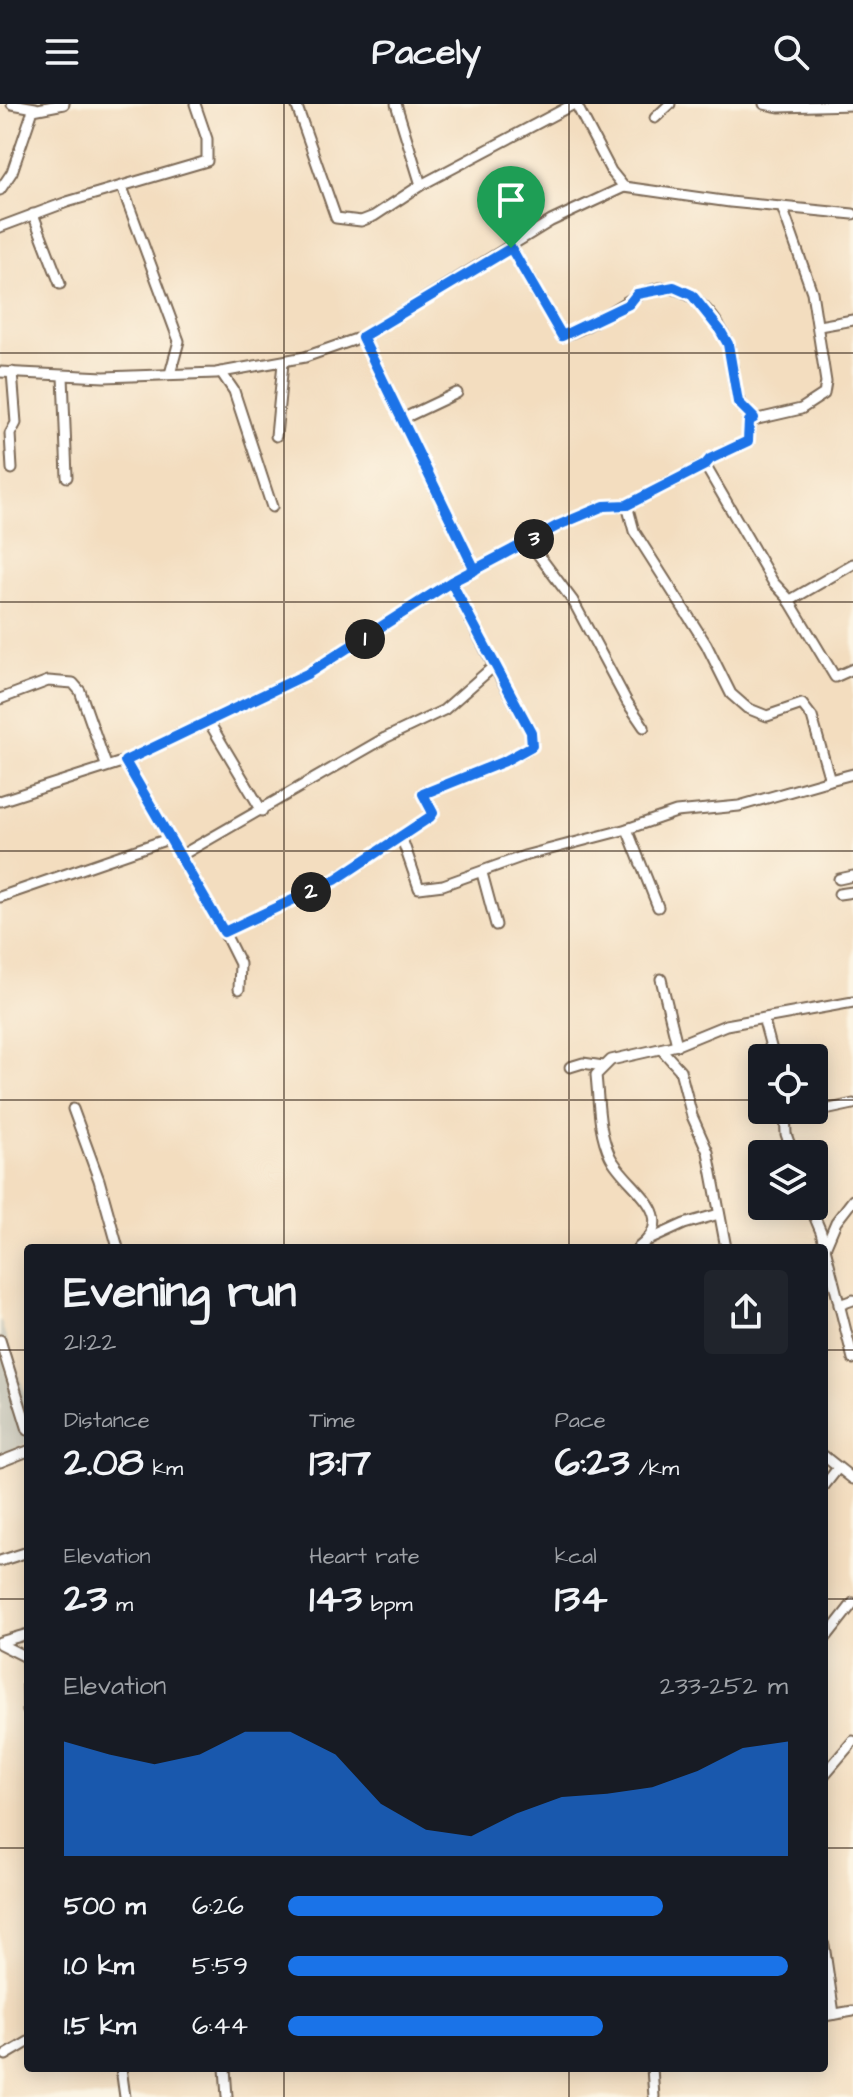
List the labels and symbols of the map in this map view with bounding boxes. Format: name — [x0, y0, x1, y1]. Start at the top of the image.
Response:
pin — [477, 166, 545, 248]
pin: 3 — [514, 519, 554, 559]
pin: 1 — [345, 619, 385, 659]
pin: 2 — [291, 872, 331, 912]

